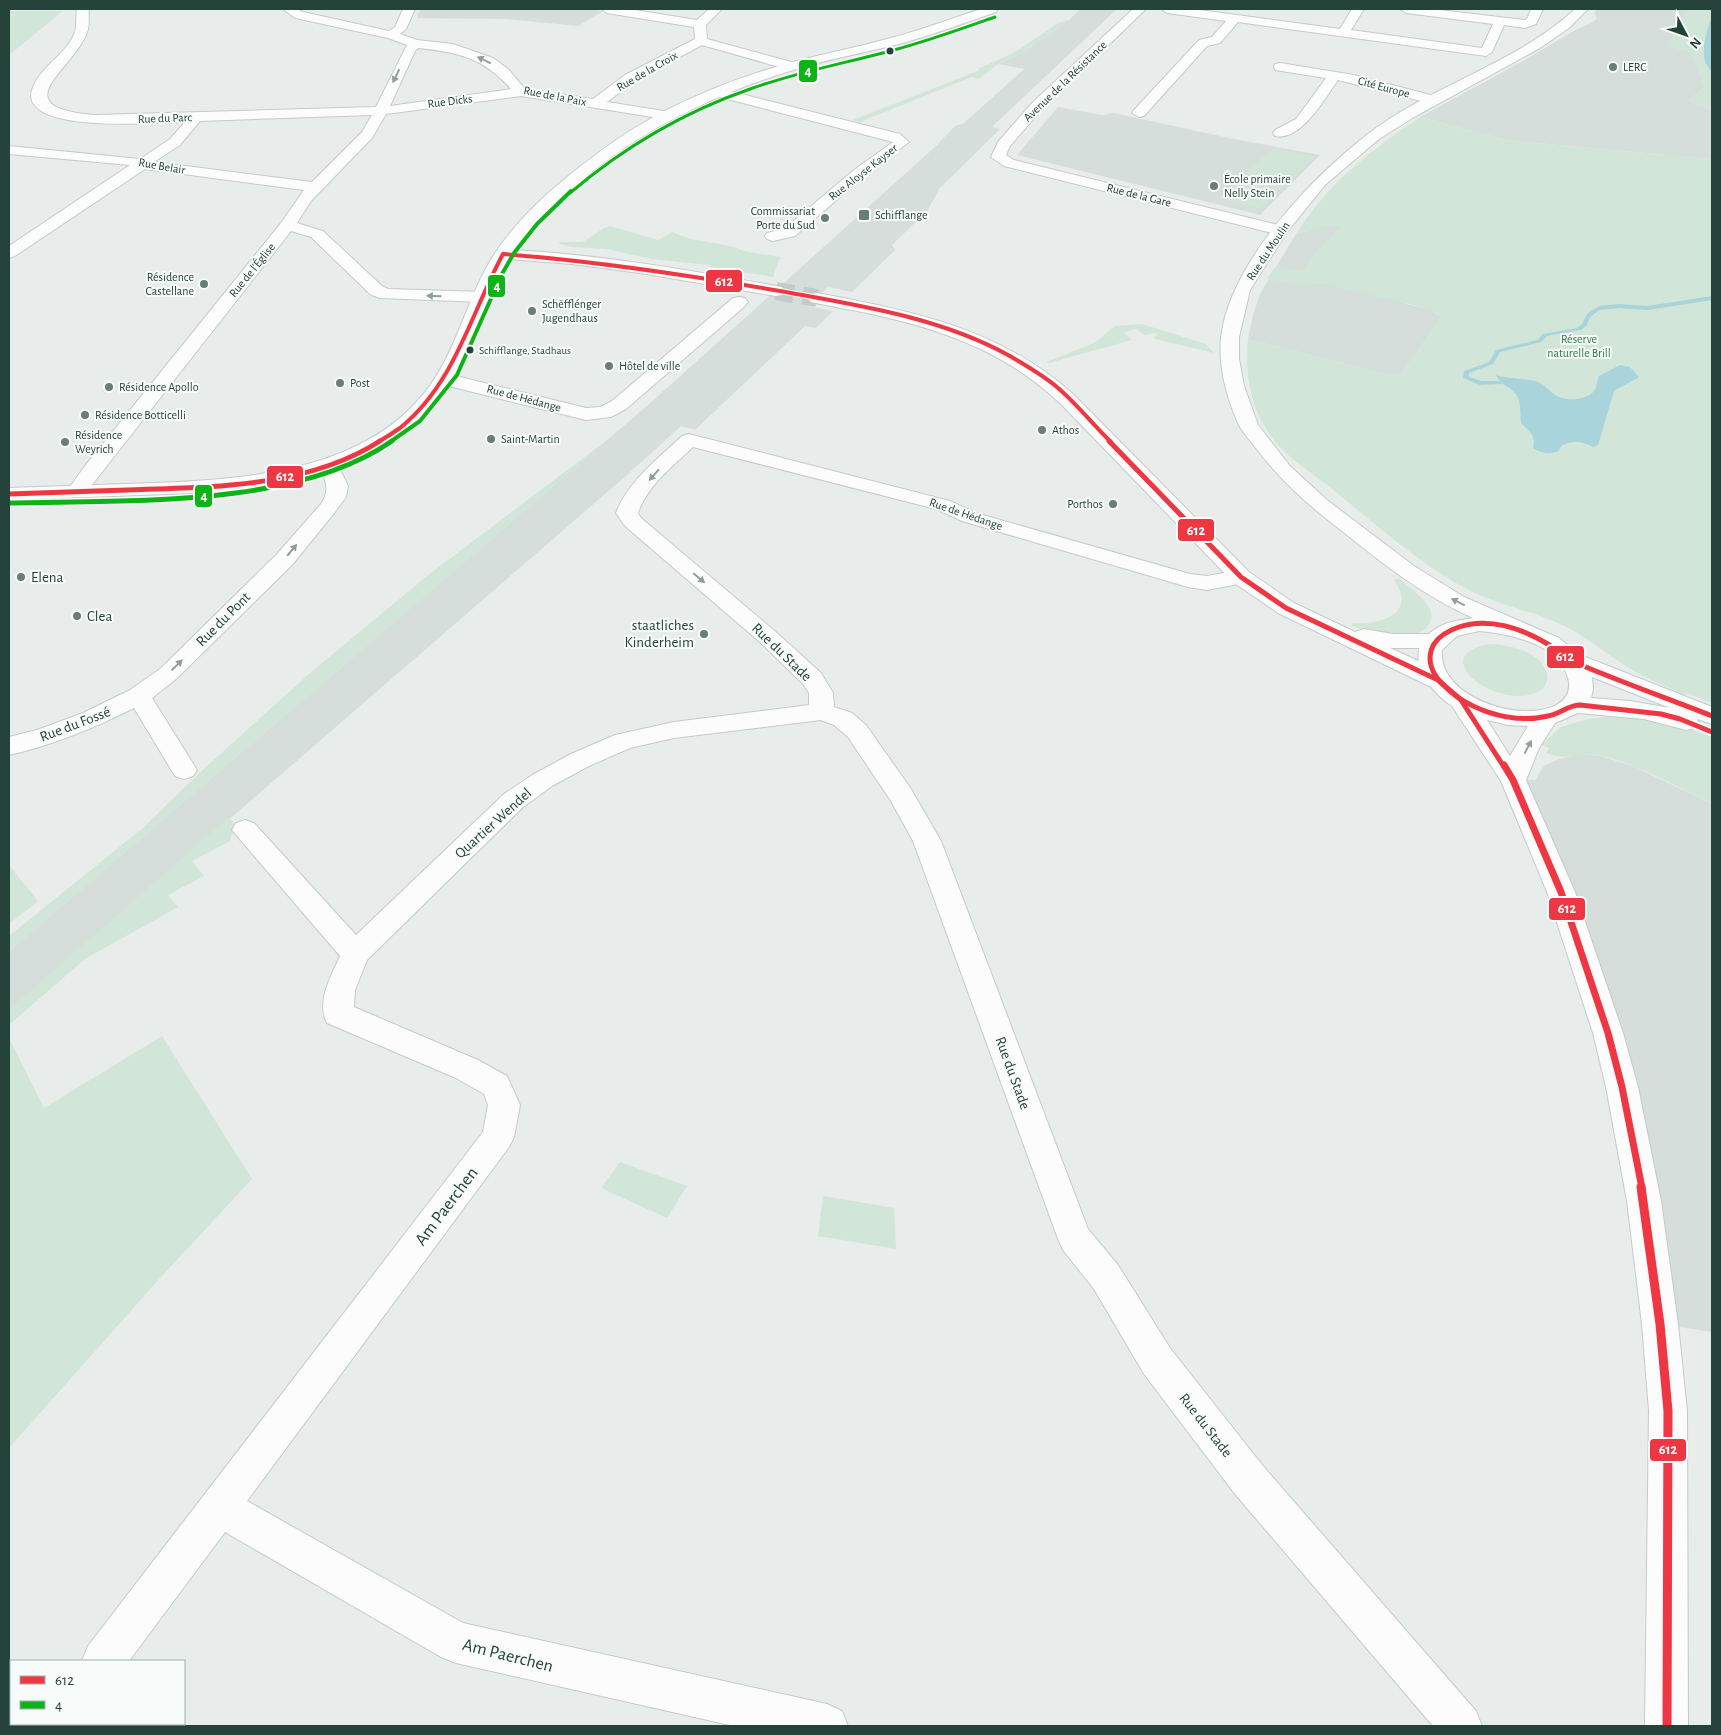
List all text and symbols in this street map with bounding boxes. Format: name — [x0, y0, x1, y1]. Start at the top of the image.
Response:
north arrow — [1661, 10, 1711, 60]
text: N — [1687, 35, 1704, 51]
street label: Avenue de la Résistance — [1021, 38, 1109, 124]
unlabelled marker — [885, 46, 895, 56]
street label: Rue de la Croix — [614, 49, 680, 93]
one-way arrow — [477, 56, 492, 64]
line badge: 4 — [798, 59, 818, 83]
marker: LERC — [1607, 61, 1619, 73]
place label: LERC — [1623, 61, 1647, 73]
text: 4 — [804, 65, 812, 79]
one-way arrow — [392, 69, 400, 83]
street label: Cité Europe — [1357, 74, 1411, 100]
street label: Rue de la Paix — [523, 84, 587, 108]
street label: Rue Dicks — [427, 92, 473, 110]
street label: Rue du Parc — [138, 111, 193, 125]
street label: Rue Aloyse Kayser — [826, 141, 900, 203]
street label: Rue Belair — [138, 156, 186, 176]
place label: École primaire Nelly Stein — [1224, 172, 1291, 200]
marker: École primaire Nelly Stein — [1208, 180, 1220, 192]
street label: Rue de la Gare — [1105, 181, 1173, 209]
place label: Commissariat Porte du Sud — [751, 205, 815, 231]
marker: Schifflange — [857, 208, 871, 222]
place label: Schifflange — [875, 209, 928, 221]
marker: Commissariat Porte du Sud — [819, 212, 831, 224]
street label: Rue du Moulin — [1244, 220, 1292, 282]
street label: Rue de l'Église — [226, 240, 277, 299]
line badge: 612 — [705, 269, 743, 293]
place label: Résidence Castellane — [146, 271, 194, 297]
line badge: 4 — [487, 274, 506, 298]
text: 612 — [715, 275, 734, 289]
marker: Résidence Castellane — [198, 278, 210, 290]
text: 4 — [493, 280, 501, 294]
one-way arrow — [426, 291, 442, 299]
place label: Schëfflénger Jugendhaus — [542, 298, 601, 324]
marker: Schëfflénger Jugendhaus — [526, 305, 538, 317]
park label: Réserve naturelle Brill — [1547, 333, 1611, 359]
marker: Schifflange, Stadhaus — [465, 345, 475, 355]
place label: Schifflange, Stadhaus — [479, 345, 571, 356]
marker: Hôtel de ville — [603, 360, 615, 372]
place label: Hôtel de ville — [619, 360, 680, 372]
marker: Post — [334, 377, 346, 389]
place label: Post — [350, 377, 370, 389]
marker: Résidence Apollo — [103, 381, 115, 393]
place label: Résidence Apollo — [119, 381, 199, 393]
street label: Rue de Hédange — [486, 382, 562, 414]
marker: Résidence Botticelli — [79, 409, 91, 421]
place label: Résidence Botticelli — [95, 409, 186, 421]
marker: Athos — [1036, 424, 1048, 436]
place label: Athos — [1052, 424, 1079, 436]
place label: Résidence Weyrich — [75, 429, 122, 456]
marker: Saint-Martin — [485, 433, 497, 445]
place label: Saint-Martin — [501, 433, 560, 445]
marker: Résidence Weyrich — [59, 436, 71, 448]
line badge: 612 — [266, 465, 304, 489]
one-way arrow — [649, 468, 660, 481]
text: 612 — [276, 470, 295, 484]
line badge: 4 — [194, 484, 213, 508]
text: 4 — [200, 490, 208, 504]
street label: Rue de Hédange — [928, 496, 1004, 532]
place label: Porthos — [1067, 498, 1103, 510]
marker: Porthos — [1107, 498, 1119, 510]
line badge: 612 — [1177, 518, 1215, 542]
text: 612 — [1187, 524, 1206, 538]
one-way arrow — [286, 544, 297, 557]
place label: Elena — [31, 570, 64, 585]
marker: Elena — [15, 571, 27, 583]
one-way arrow — [693, 573, 706, 584]
street label: Rue du Pont — [193, 589, 254, 649]
one-way arrow — [1450, 598, 1465, 606]
place label: Clea — [87, 609, 112, 624]
marker: Clea — [71, 610, 83, 622]
place label: staatliches Kinderheim — [625, 618, 694, 650]
street label: Rue du Stade — [749, 620, 814, 684]
marker: staatliches Kinderheim — [698, 628, 710, 640]
line badge: 612 — [1546, 645, 1585, 669]
text: 612 — [1556, 650, 1575, 664]
one-way arrow — [170, 659, 182, 671]
street label: Rue du Fossé — [38, 704, 113, 745]
one-way arrow — [1524, 740, 1532, 755]
street label: Quartier Wendel — [452, 785, 535, 861]
line badge: 612 — [1548, 897, 1586, 921]
text: 612 — [1558, 902, 1577, 916]
street label: Rue du Stade — [992, 1035, 1033, 1112]
street label: Am Paerchen — [412, 1164, 482, 1249]
street label: Rue du Stade — [1176, 1391, 1235, 1460]
line badge: 612 — [1649, 1438, 1687, 1462]
text: 612 — [1659, 1443, 1678, 1457]
street label: Am Paerchen — [461, 1636, 555, 1676]
legend — [10, 1660, 185, 1725]
text: 612 — [55, 1673, 74, 1688]
text: 4 — [55, 1698, 62, 1713]

